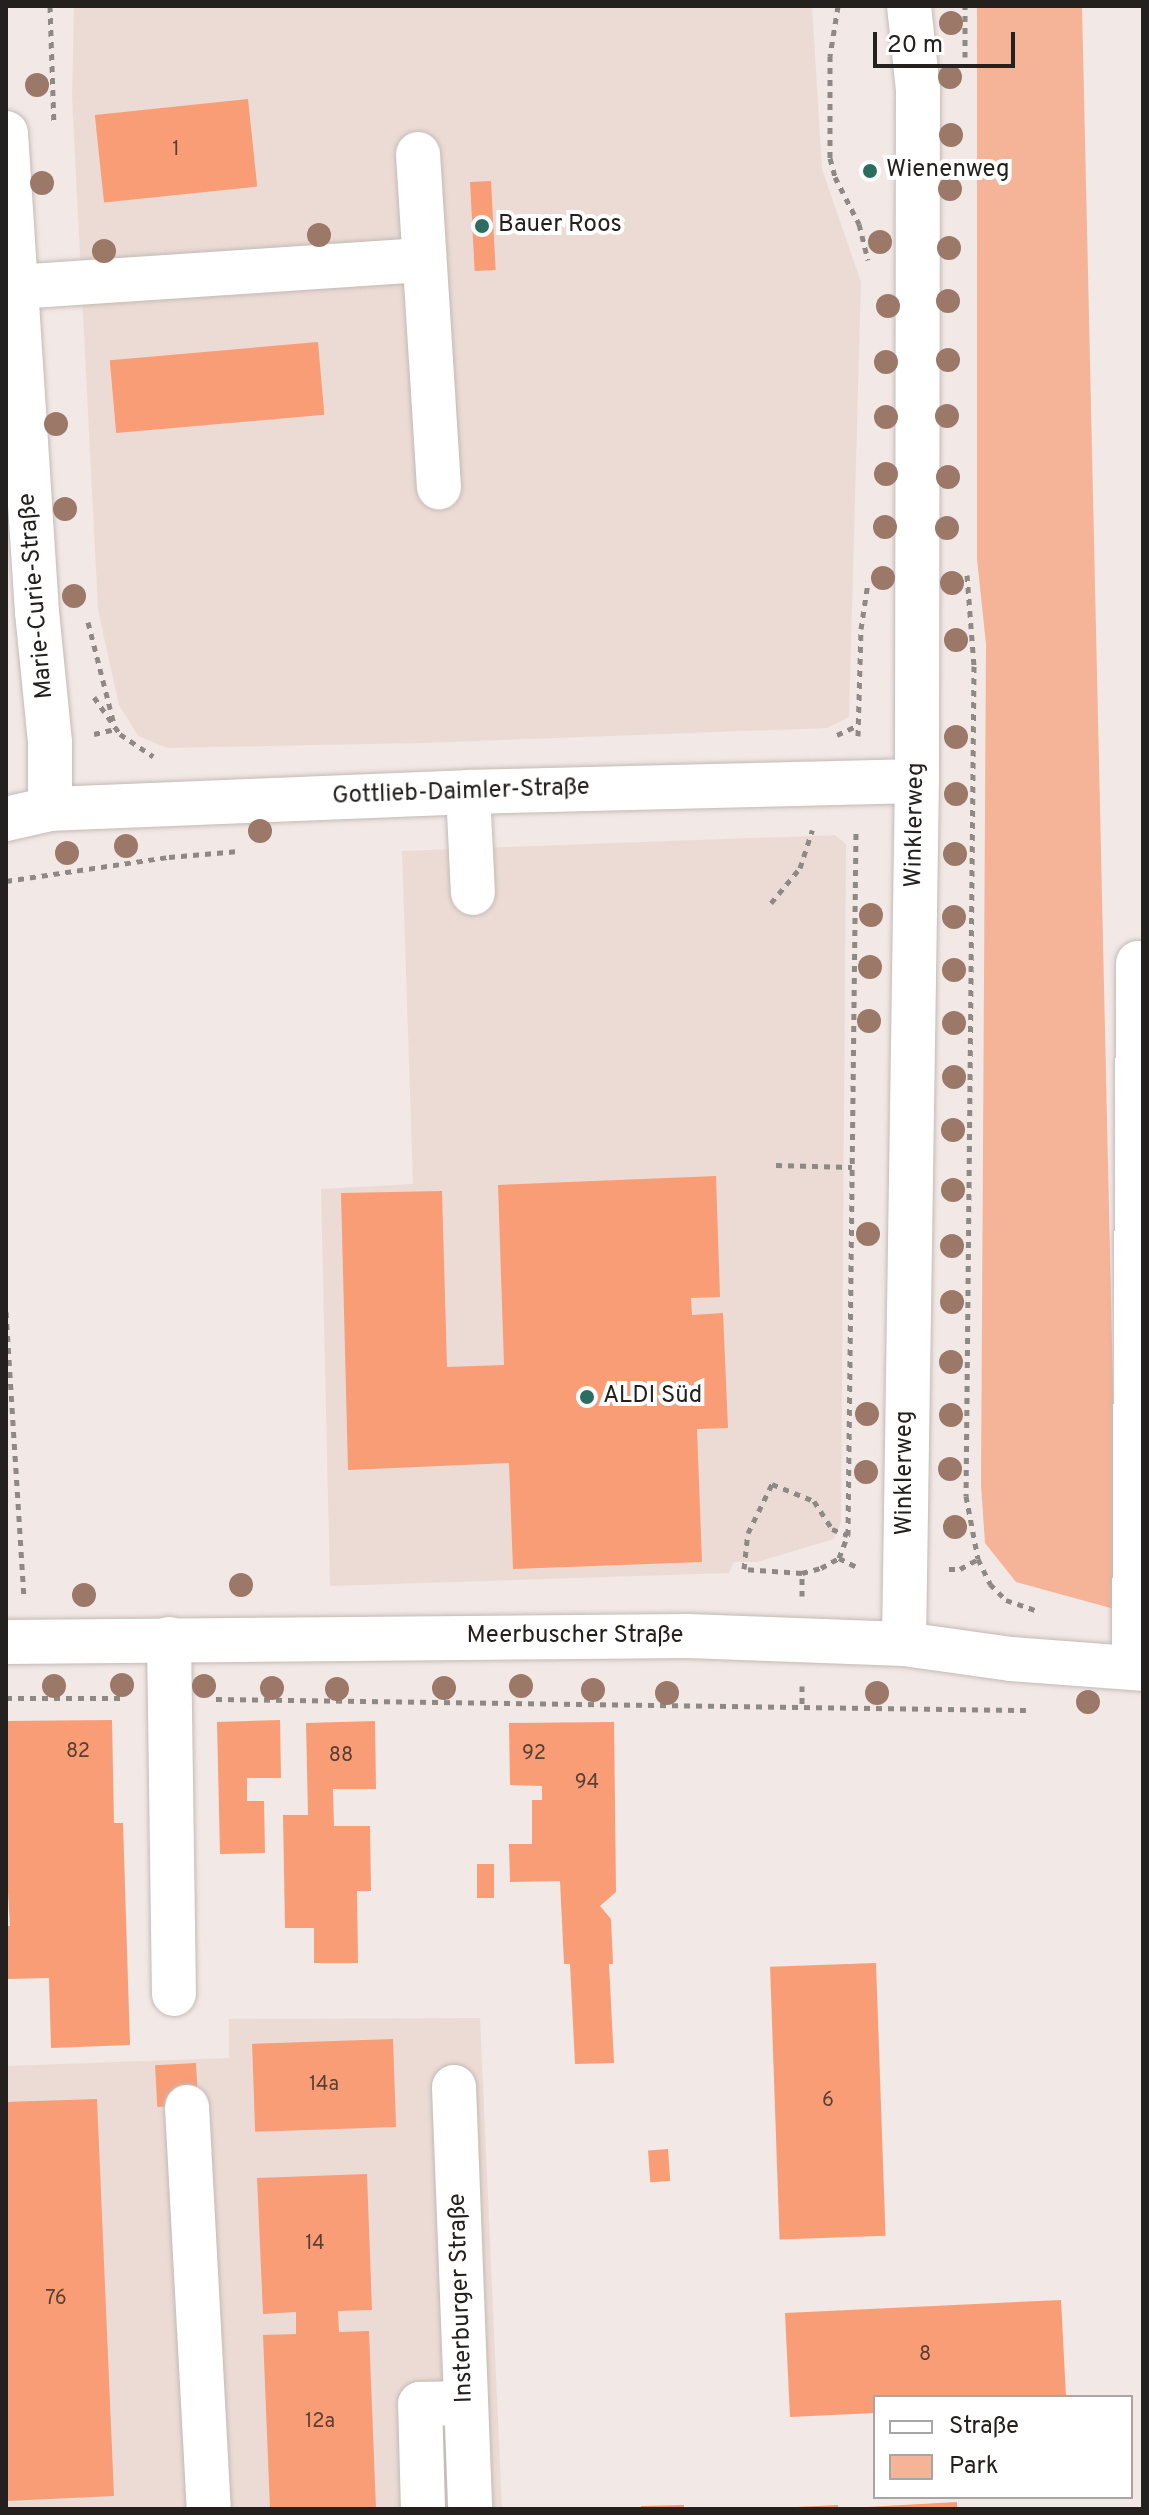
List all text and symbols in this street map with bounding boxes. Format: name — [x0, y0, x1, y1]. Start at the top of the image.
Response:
scale bar — [877, 16, 1019, 66]
text: 20 m — [887, 31, 943, 61]
house number: 1 — [172, 138, 180, 162]
place label: Wienenweg — [886, 157, 1009, 185]
marker: Wienenweg — [861, 162, 879, 180]
place label: Bauer Roos — [498, 212, 622, 240]
marker: Bauer Roos — [473, 217, 491, 235]
street label: Marie-Curie-Straße — [14, 492, 60, 700]
street label: Winklerweg — [901, 762, 931, 888]
street label: Gottlieb-Daimler-Straße — [332, 774, 590, 812]
place label: ALDI Süd — [603, 1383, 702, 1411]
marker: ALDI Süd — [578, 1388, 596, 1406]
street label: Winklerweg — [892, 1410, 920, 1536]
street label: Meerbuscher Straße — [467, 1623, 683, 1651]
house number: 82 — [66, 1740, 90, 1764]
house number: 92 — [522, 1742, 546, 1766]
house number: 88 — [329, 1744, 353, 1768]
house number: 94 — [575, 1771, 599, 1795]
house number: 14a — [309, 2073, 339, 2097]
house number: 6 — [822, 2089, 834, 2113]
street label: Insterburger Straße — [444, 2193, 480, 2403]
house number: 14 — [305, 2232, 325, 2256]
house number: 76 — [45, 2287, 67, 2311]
house number: 8 — [919, 2343, 931, 2367]
legend — [873, 2395, 1133, 2499]
house number: 12a — [305, 2410, 335, 2434]
text: Straße — [949, 2412, 1019, 2442]
text: Park — [949, 2452, 999, 2482]

